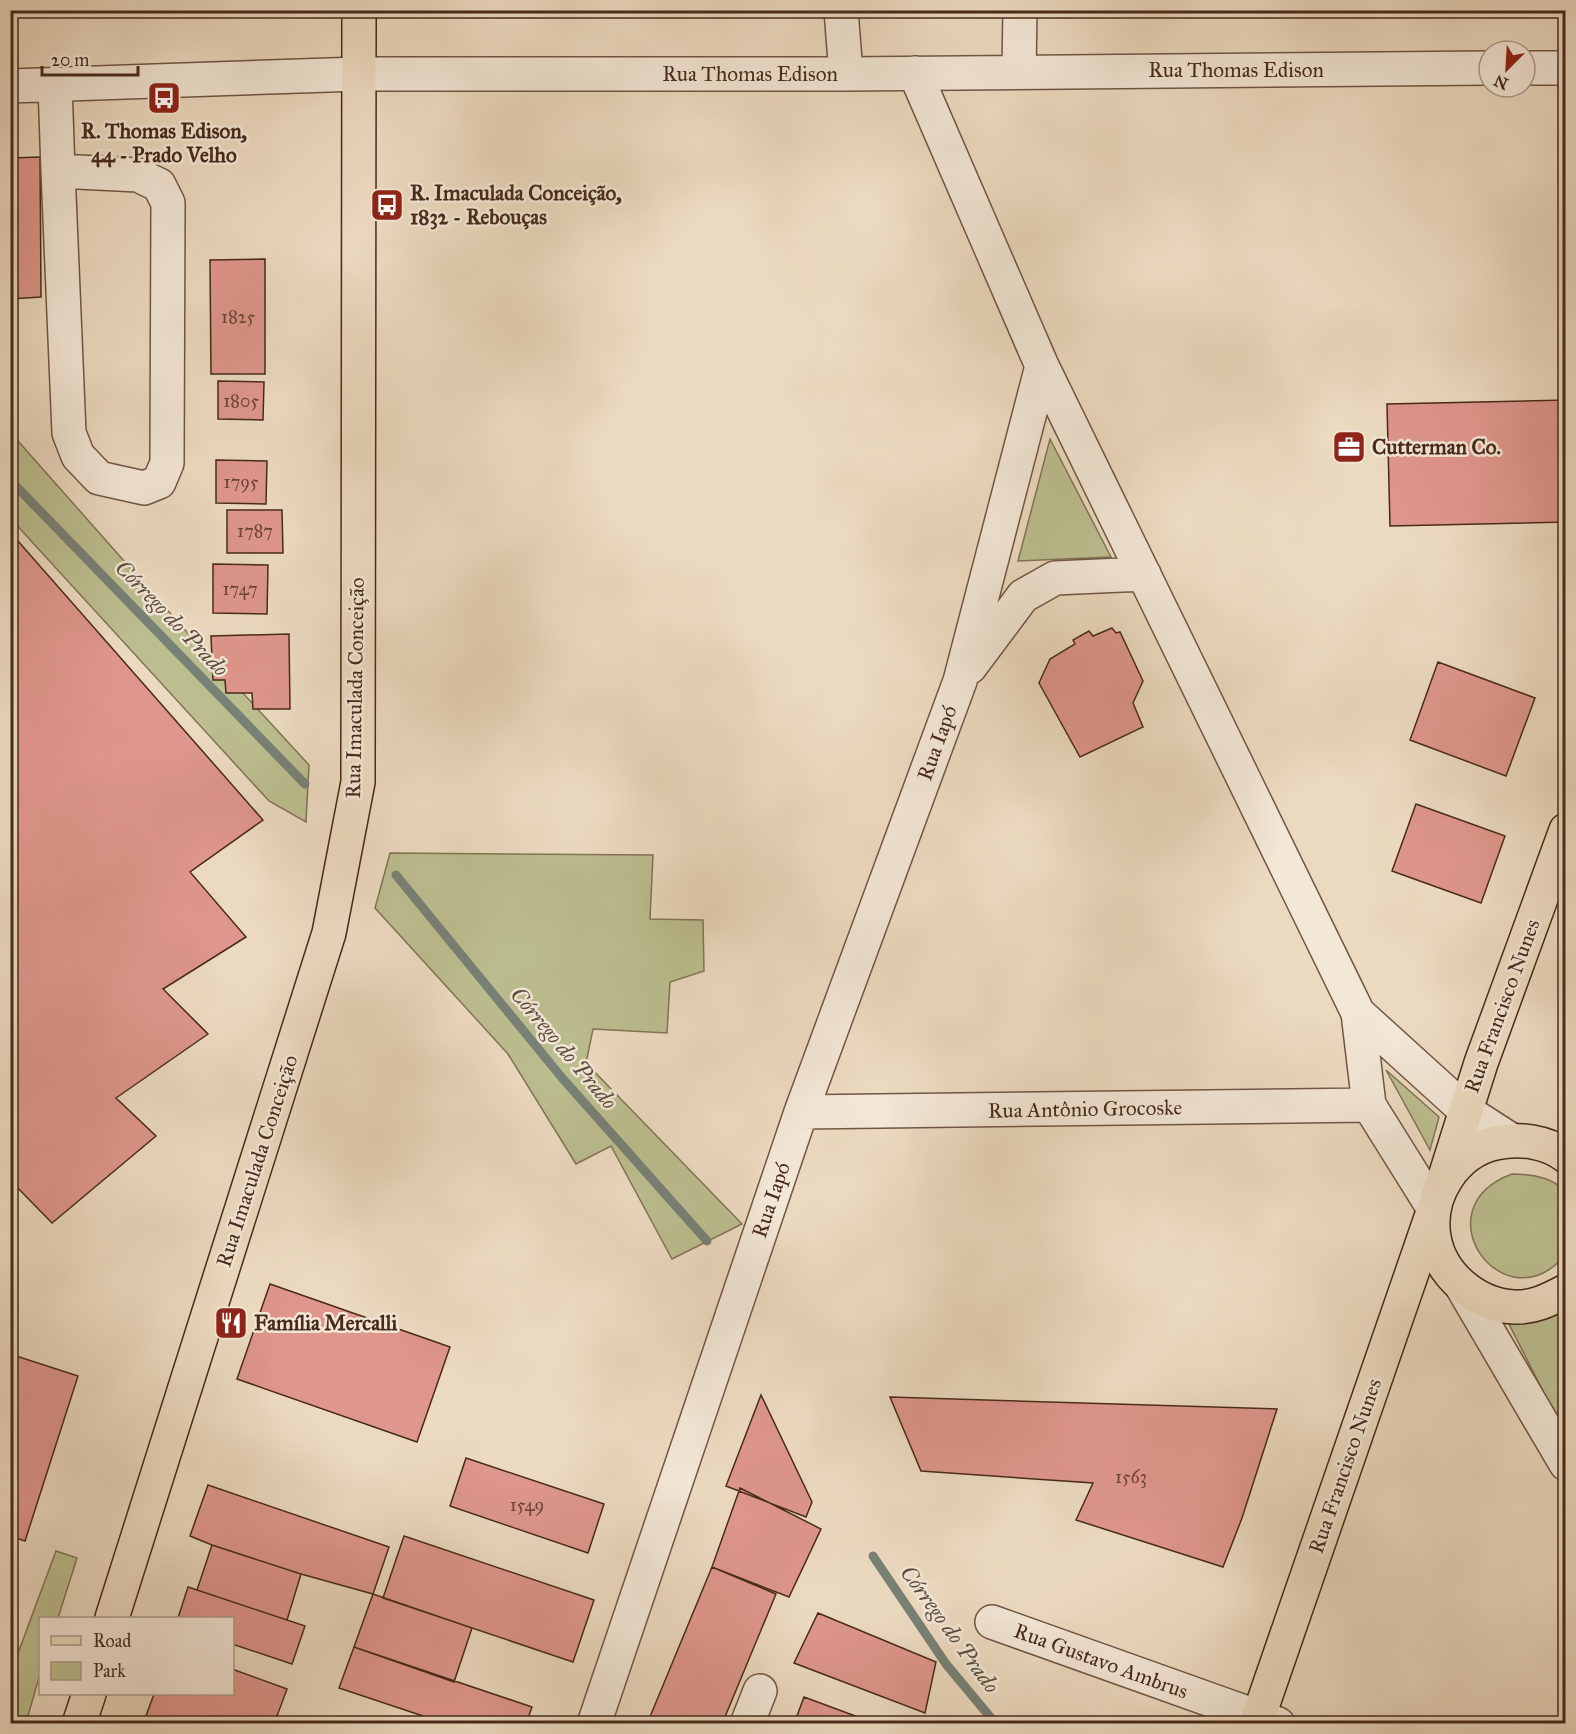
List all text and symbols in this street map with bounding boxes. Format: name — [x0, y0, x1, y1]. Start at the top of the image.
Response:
scale bar — [42, 39, 138, 77]
north arrow — [1477, 39, 1537, 99]
text: 20 m — [51, 49, 89, 71]
street label: Rua Thomas Edison — [1148, 57, 1324, 83]
street label: Rua Thomas Edison — [662, 61, 838, 87]
text: N — [1491, 71, 1511, 94]
bus stop icon: R. Thomas Edison, 44 - Prado Velho — [146, 80, 182, 116]
place label: R. Thomas Edison, 44 - Prado Velho — [81, 118, 248, 168]
place label: R. Imaculada Conceição, 1832 - Rebouças — [410, 180, 622, 230]
bus stop icon: R. Imaculada Conceição, 1832 - Rebouças — [369, 187, 405, 223]
house number: 1825 — [221, 306, 256, 328]
house number: 1805 — [223, 390, 259, 412]
office icon: Cutterman Co. — [1331, 429, 1367, 465]
place label: Cutterman Co. — [1372, 434, 1501, 460]
house number: 1795 — [224, 471, 259, 493]
house number: 1787 — [237, 520, 273, 542]
water label: Córrego do Prado — [110, 554, 234, 682]
street label: Rua Imaculada Conceição — [340, 577, 370, 799]
house number: 1747 — [222, 578, 258, 600]
street label: Rua Iapó — [911, 702, 963, 784]
street label: Rua Francisco Nunes — [1458, 915, 1546, 1097]
water label: Córrego do Prado — [505, 981, 623, 1115]
street label: Rua Imaculada Conceição — [210, 1051, 304, 1270]
street label: Rua Antônio Grocoske — [988, 1094, 1183, 1124]
street label: Rua Iapó — [746, 1159, 796, 1241]
restaurant icon: Família Mercalli — [213, 1305, 249, 1341]
place label: Família Mercalli — [254, 1310, 397, 1336]
street label: Rua Francisco Nunes — [1303, 1375, 1387, 1557]
house number: 1563 — [1115, 1466, 1147, 1488]
house number: 1549 — [510, 1494, 544, 1516]
water label: Córrego do Prado — [895, 1560, 1005, 1698]
legend — [39, 1617, 234, 1695]
street label: Rua Gustavo Ambrus — [1010, 1617, 1192, 1705]
text: Road — [93, 1630, 131, 1652]
text: Park — [93, 1660, 126, 1682]

